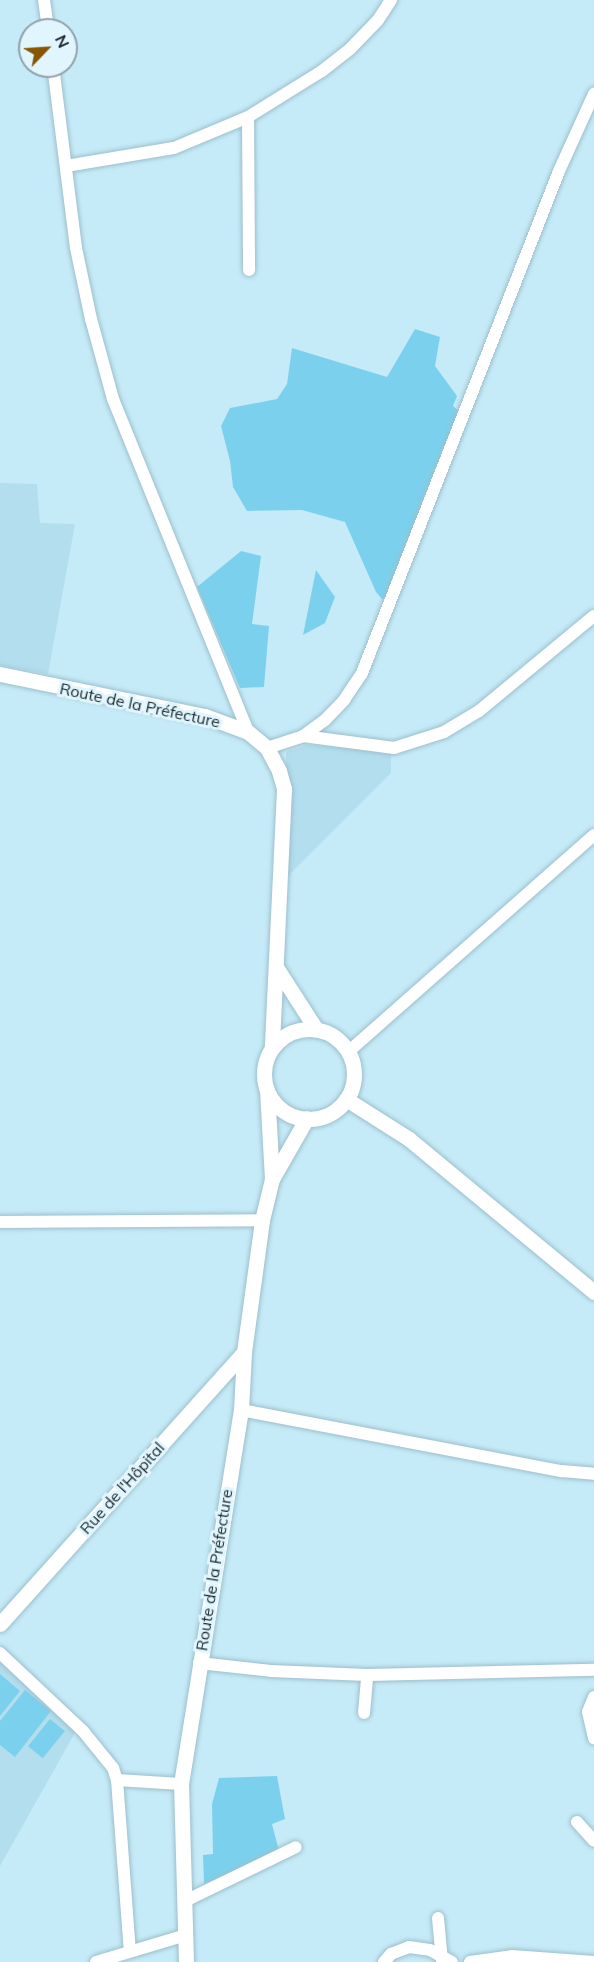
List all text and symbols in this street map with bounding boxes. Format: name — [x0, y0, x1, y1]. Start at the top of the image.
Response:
north arrow — [18, 18, 78, 78]
text: N — [51, 32, 74, 51]
street label: Route de la Préfecture — [58, 679, 222, 731]
street label: Rue de l'Hôpital — [76, 1438, 168, 1538]
street label: Route de la Préfecture — [192, 1488, 236, 1652]

